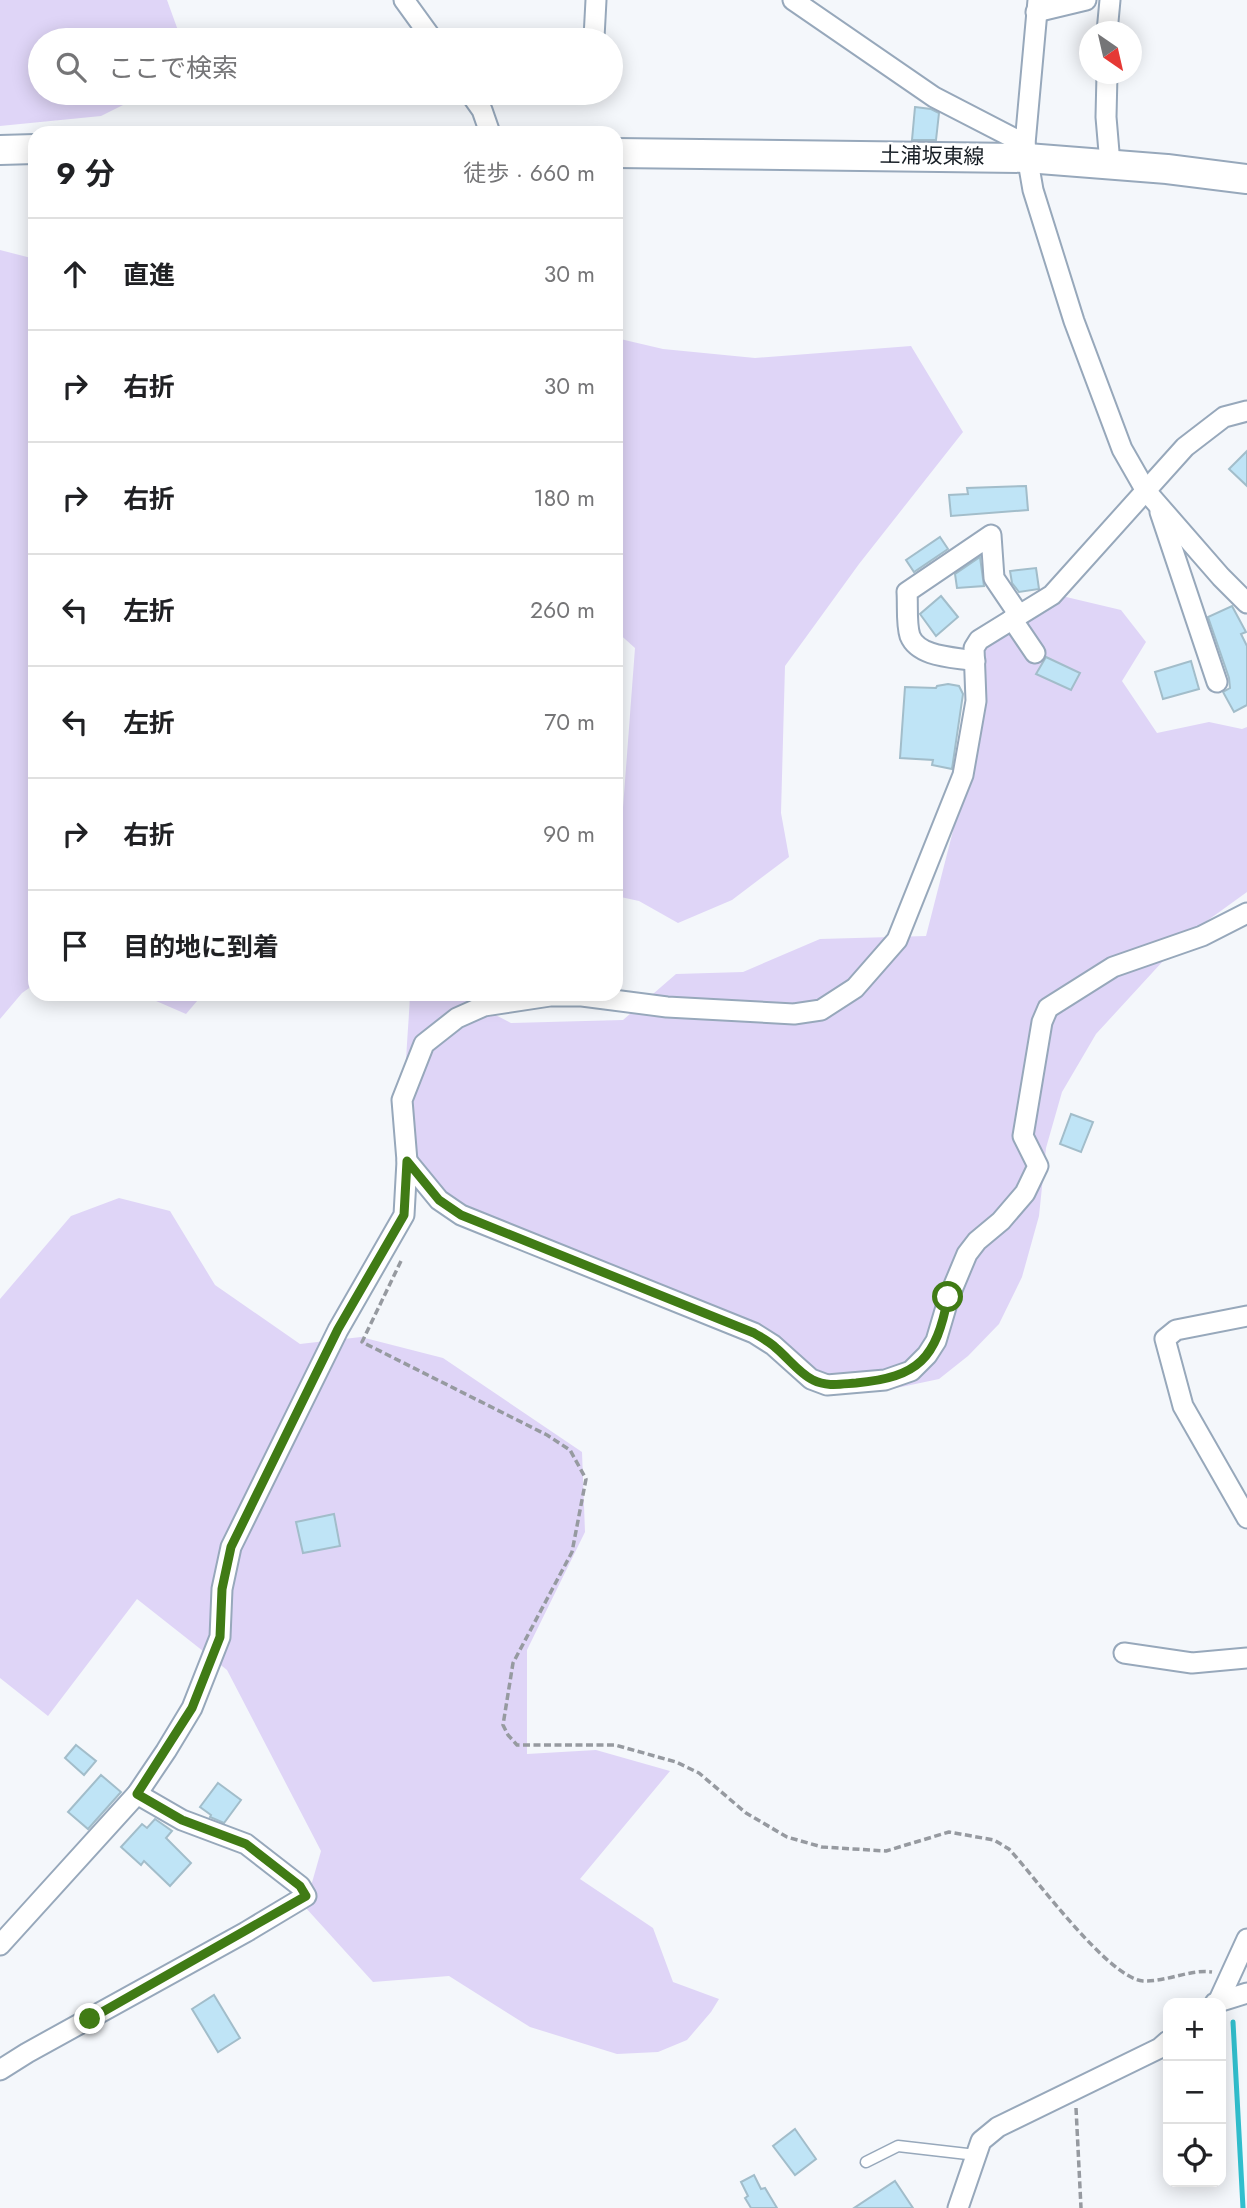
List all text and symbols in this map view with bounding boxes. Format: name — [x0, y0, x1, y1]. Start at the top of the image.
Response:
north arrow — [1079, 21, 1142, 84]
search box — [28, 28, 623, 105]
icon: search — [52, 48, 90, 86]
text: ここで検索 — [108, 49, 238, 87]
street label: 土浦坂東線 — [879, 140, 985, 172]
text: 9 分 — [56, 152, 115, 195]
text: 徒歩 · 660 m — [463, 156, 595, 190]
icon: ahead — [56, 255, 94, 293]
text: 直進 — [123, 256, 175, 294]
text: 30 m — [544, 257, 595, 291]
icon: right — [56, 367, 94, 405]
text: 右折 — [123, 368, 175, 406]
text: 30 m — [544, 369, 595, 403]
icon: right — [56, 479, 94, 517]
text: 右折 — [123, 480, 175, 518]
text: 180 m — [533, 481, 595, 515]
icon: left — [56, 591, 94, 629]
text: 左折 — [123, 592, 175, 630]
text: 260 m — [530, 593, 595, 627]
icon: left — [56, 703, 94, 741]
text: 左折 — [123, 704, 175, 742]
text: 70 m — [544, 705, 595, 739]
icon: right — [56, 815, 94, 853]
text: 右折 — [123, 816, 175, 854]
text: 90 m — [543, 817, 595, 851]
icon: arrive — [56, 927, 94, 965]
text: 目的地に到着 — [123, 928, 279, 966]
route start — [932, 1281, 963, 1312]
map controls — [1163, 1998, 1226, 2187]
button: + — [1163, 1998, 1226, 2061]
route end — [74, 2003, 105, 2034]
button: − — [1163, 2061, 1226, 2124]
button: locate — [1163, 2124, 1226, 2187]

